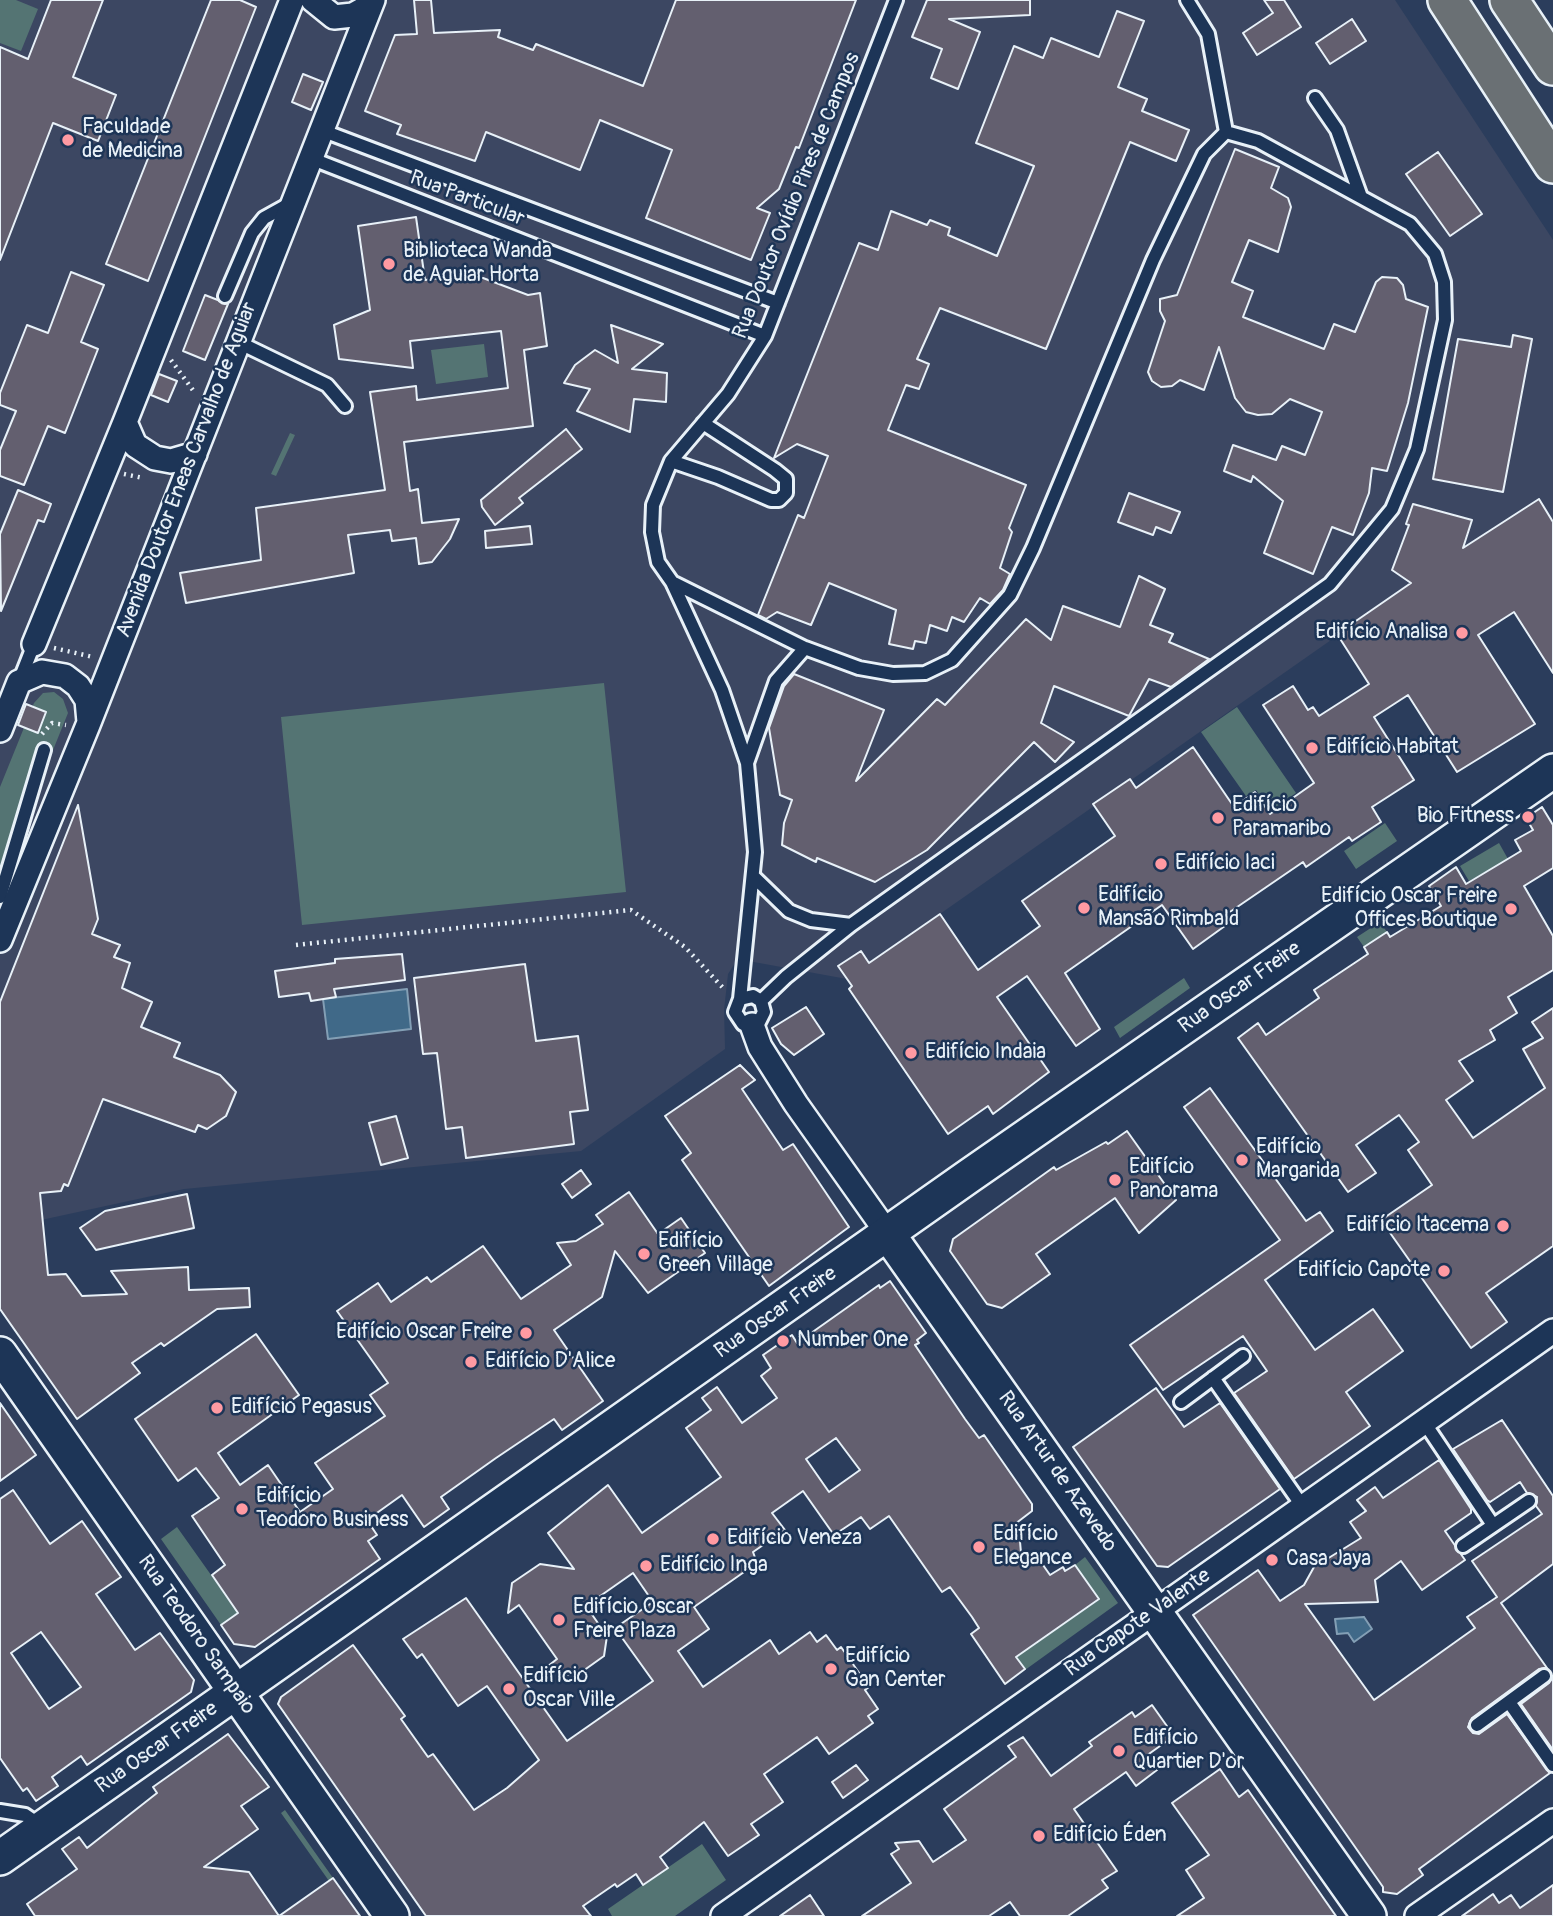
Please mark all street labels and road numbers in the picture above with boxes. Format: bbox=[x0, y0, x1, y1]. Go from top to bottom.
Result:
street label: Rua Doutor Ovídio Pires de Campos bbox=[728, 49, 866, 343]
street label: Rua Particular bbox=[406, 166, 528, 232]
street label: Avenida Doutor Eneas Carvalho de Aguiar bbox=[111, 299, 263, 641]
street label: Rua Oscar Freire bbox=[1174, 937, 1306, 1039]
street label: Rua Oscar Freire bbox=[710, 1262, 842, 1364]
street label: Rua Artur de Azevedo bbox=[992, 1387, 1122, 1557]
street label: Rua Teodoro Sampaio bbox=[132, 1551, 260, 1719]
street label: Rua Capote Valente bbox=[1060, 1563, 1216, 1683]
street label: Rua Oscar Freire bbox=[91, 1697, 223, 1799]

